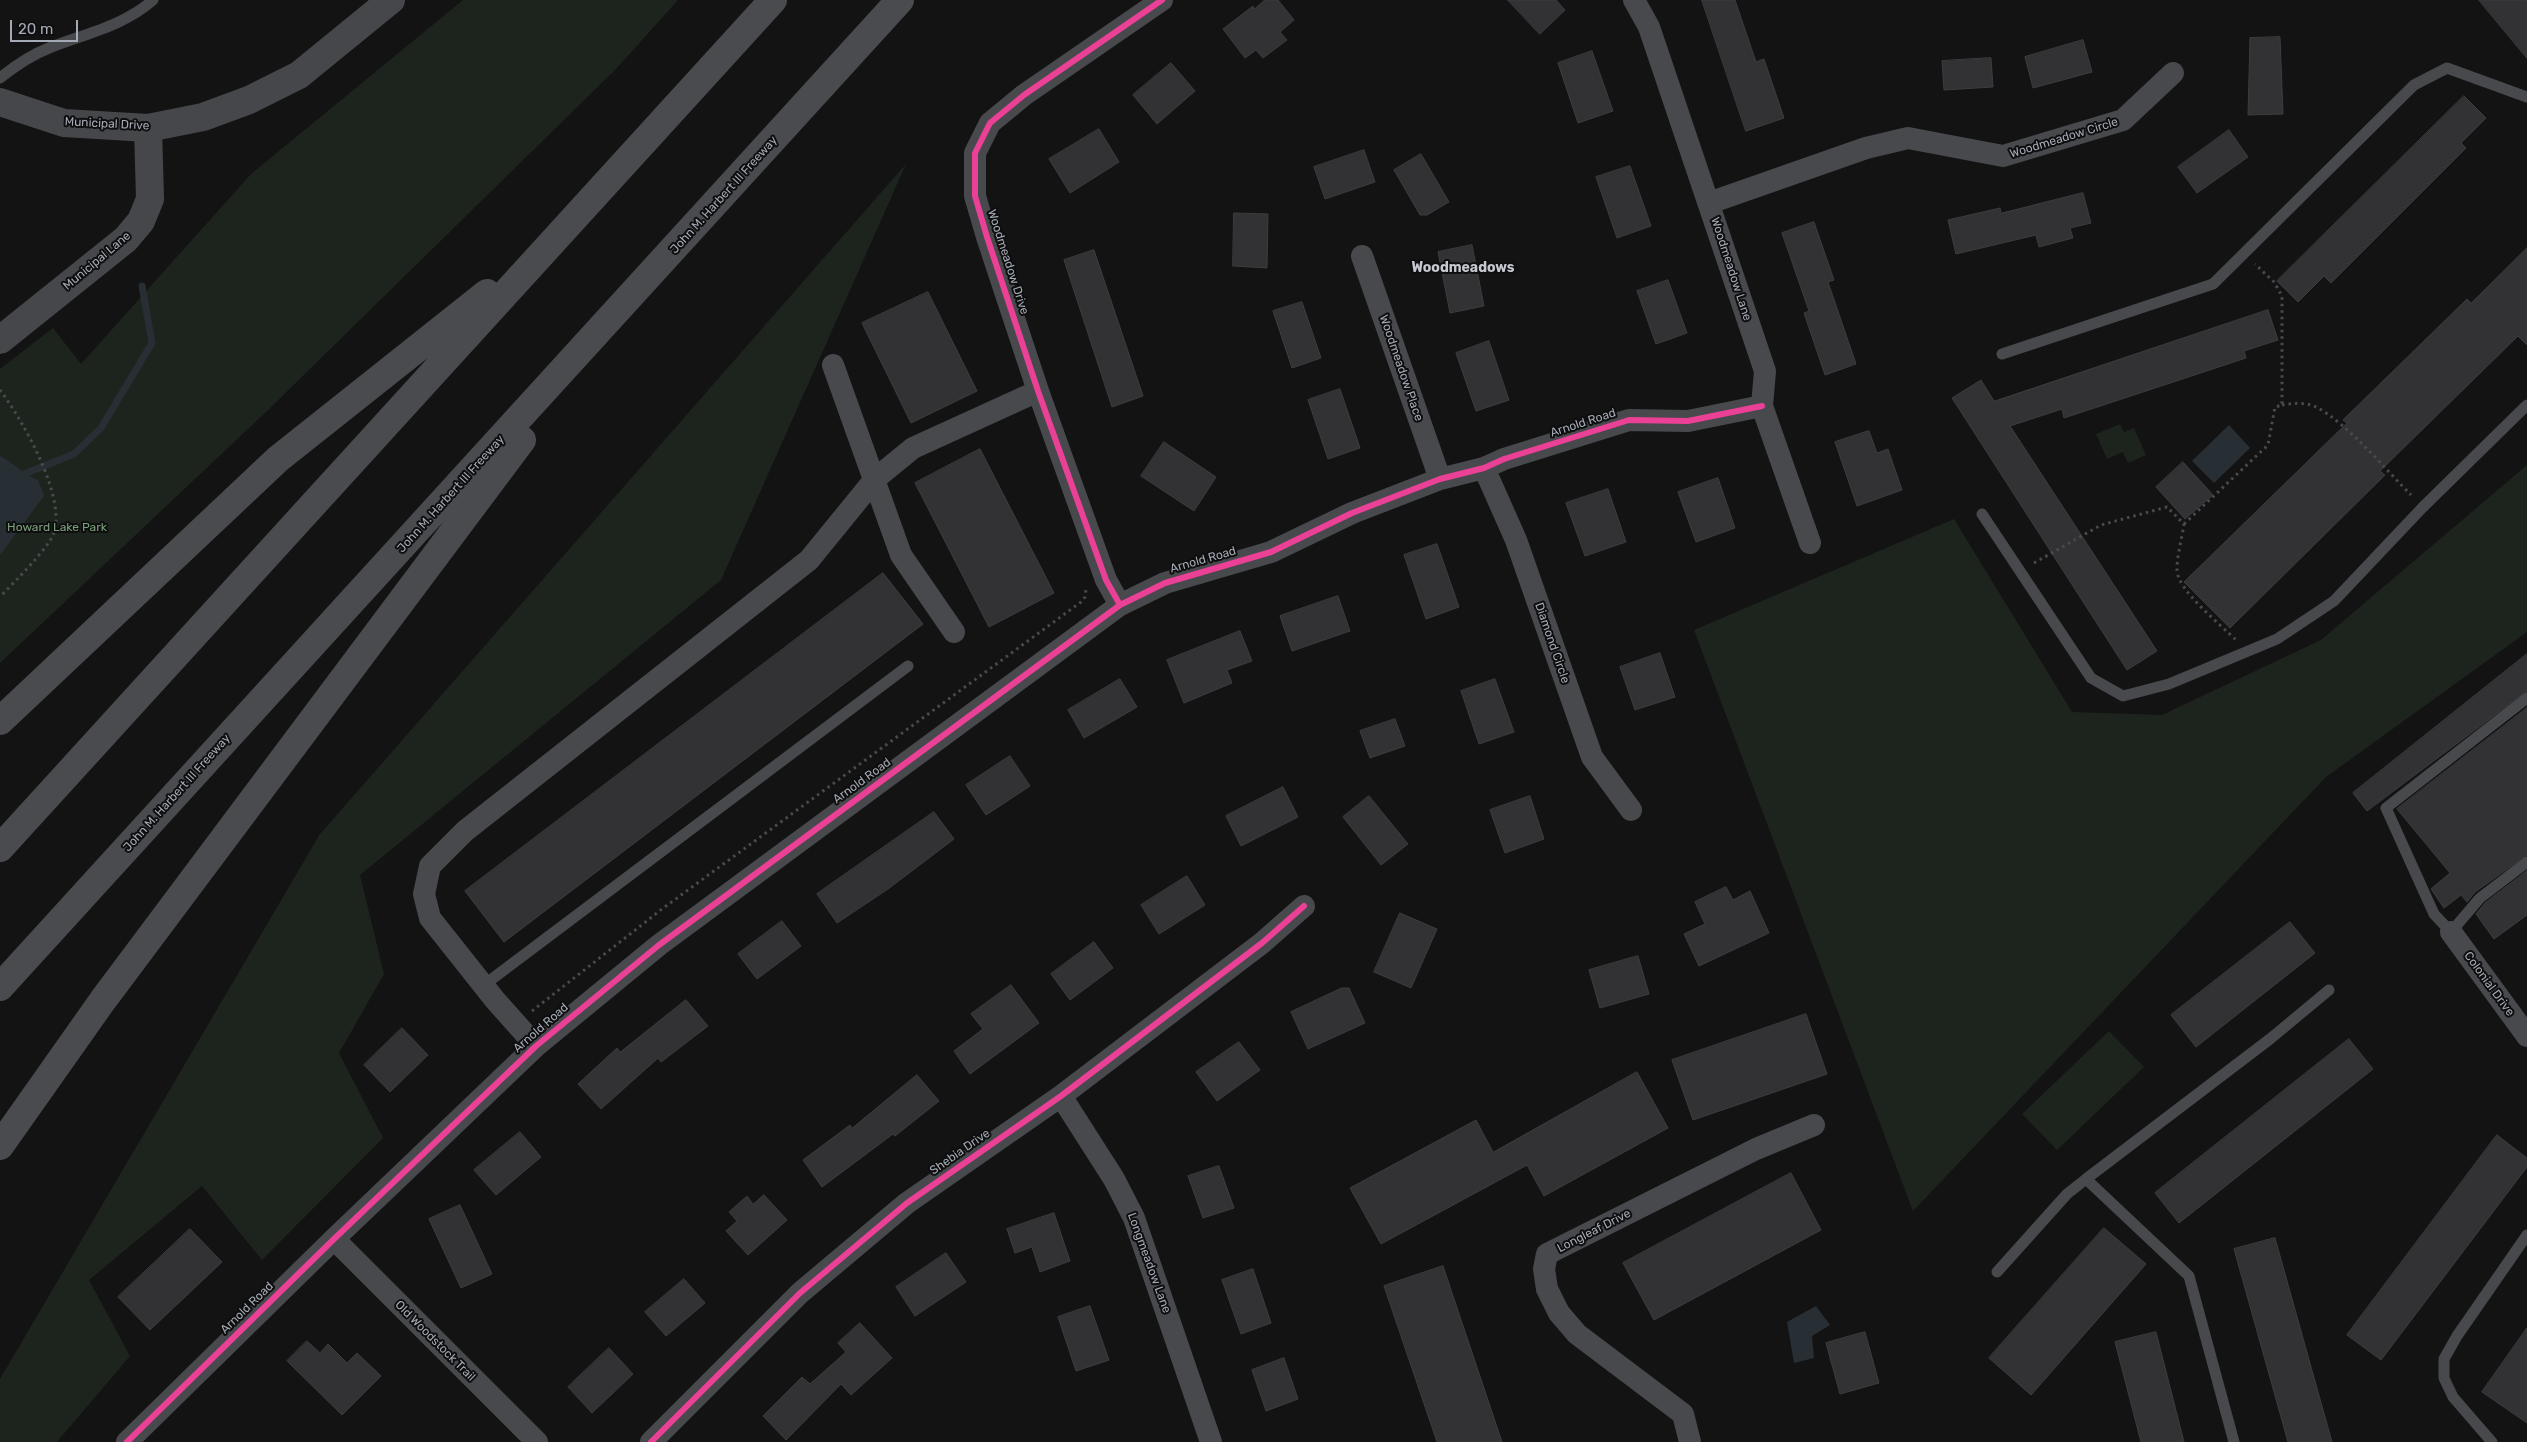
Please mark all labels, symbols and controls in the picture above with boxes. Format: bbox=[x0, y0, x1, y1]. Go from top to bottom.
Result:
scale bar bbox=[12, 10, 80, 42]
text: 20 m bbox=[18, 20, 53, 38]
street label: Municipal Drive bbox=[64, 115, 150, 133]
street label: Woodmeadow Circle bbox=[2008, 115, 2120, 161]
street label: John M. Harbert III Freeway bbox=[667, 133, 781, 257]
street label: Woodmeadow Drive bbox=[984, 208, 1032, 316]
street label: Woodmeadow Lane bbox=[1707, 215, 1755, 323]
street label: Municipal Lane bbox=[60, 229, 134, 293]
district label: Woodmeadows bbox=[1411, 260, 1515, 276]
street label: Woodmeadow Place bbox=[1376, 313, 1426, 423]
street label: Arnold Road bbox=[1548, 406, 1618, 440]
street label: John M. Harbert III Freeway bbox=[394, 432, 508, 556]
park label: Howard Lake Park bbox=[7, 521, 107, 535]
street label: Arnold Road bbox=[1168, 544, 1238, 576]
street label: Diamond Circle bbox=[1531, 601, 1573, 685]
street label: John M. Harbert III Freeway bbox=[120, 731, 234, 855]
street label: Arnold Road bbox=[830, 755, 894, 807]
street label: Colonial Drive bbox=[2461, 949, 2517, 1019]
street label: Arnold Road bbox=[511, 1000, 571, 1056]
street label: Shebia Drive bbox=[927, 1126, 993, 1178]
street label: Longleaf Drive bbox=[1555, 1206, 1633, 1256]
street label: Longmeadow Lane bbox=[1124, 1211, 1174, 1315]
street label: Arnold Road bbox=[217, 1279, 277, 1337]
street label: Old Woodstock Trail bbox=[392, 1298, 478, 1384]

